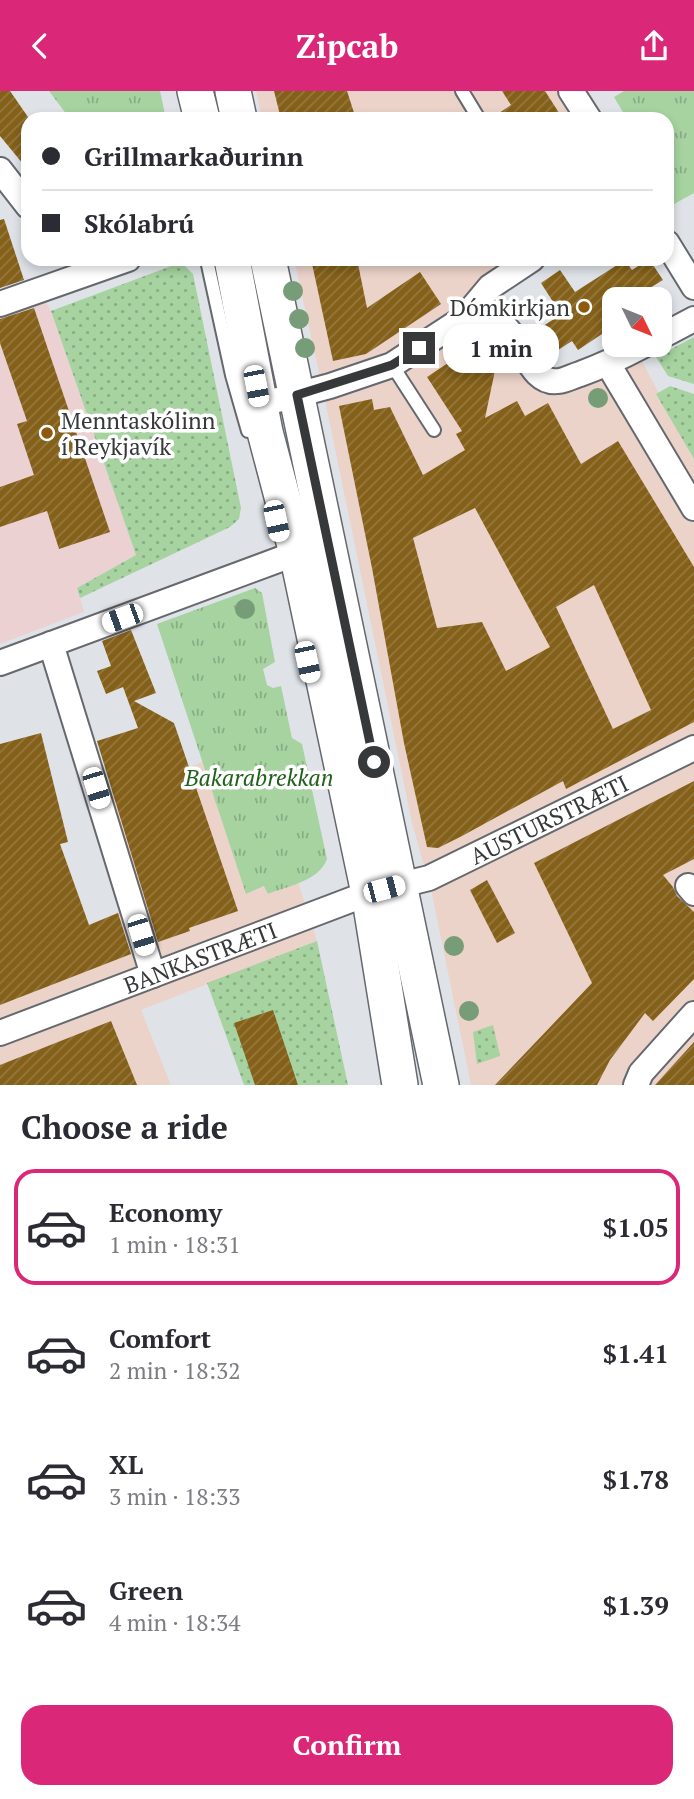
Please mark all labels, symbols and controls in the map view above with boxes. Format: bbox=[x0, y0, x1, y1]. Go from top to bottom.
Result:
text: Zipcab bbox=[296, 25, 398, 67]
icon: back bbox=[21, 27, 59, 65]
icon: share bbox=[635, 27, 673, 65]
text: Grillmarkaðurinn bbox=[84, 139, 303, 173]
text: Skólabrú bbox=[84, 206, 195, 240]
north arrow bbox=[602, 287, 672, 357]
map controls bbox=[602, 287, 672, 357]
place label: Dómkirkjan bbox=[450, 292, 570, 323]
marker: Dómkirkjan bbox=[576, 299, 592, 315]
callout: 1 min bbox=[444, 323, 559, 373]
route end bbox=[403, 332, 435, 364]
text: 1 min bbox=[470, 333, 532, 364]
car bbox=[242, 363, 271, 409]
place label: Menntaskólinn í Reykjavík bbox=[61, 405, 216, 462]
marker: Menntaskólinn í Reykjavík bbox=[39, 425, 55, 441]
car bbox=[262, 498, 291, 544]
car bbox=[99, 601, 146, 635]
car bbox=[293, 639, 322, 685]
route start bbox=[358, 746, 390, 778]
park label: Bakarabrekkan bbox=[184, 762, 333, 793]
car bbox=[80, 765, 113, 811]
street label: AUSTURSTRÆTI bbox=[465, 767, 633, 871]
car bbox=[361, 873, 408, 905]
car bbox=[125, 912, 158, 958]
street label: BANKASTRÆTI bbox=[119, 914, 281, 1000]
text: Choose a ride bbox=[21, 1106, 228, 1148]
text: Economy bbox=[109, 1195, 222, 1229]
icon: car bbox=[25, 1196, 88, 1259]
text: $1.05 bbox=[603, 1210, 669, 1244]
text: 1 min · 18:31 bbox=[109, 1229, 241, 1260]
text: Comfort bbox=[109, 1321, 211, 1355]
icon: car bbox=[25, 1322, 88, 1385]
text: $1.41 bbox=[603, 1336, 669, 1370]
text: 2 min · 18:32 bbox=[109, 1355, 241, 1386]
text: XL bbox=[109, 1447, 143, 1481]
icon: car bbox=[25, 1448, 88, 1511]
text: $1.78 bbox=[603, 1462, 669, 1496]
text: 3 min · 18:33 bbox=[109, 1481, 241, 1512]
text: Green bbox=[109, 1573, 183, 1607]
icon: car bbox=[25, 1574, 88, 1637]
text: $1.39 bbox=[603, 1588, 669, 1622]
text: 4 min · 18:34 bbox=[109, 1607, 241, 1638]
button: Confirm bbox=[21, 1705, 673, 1785]

